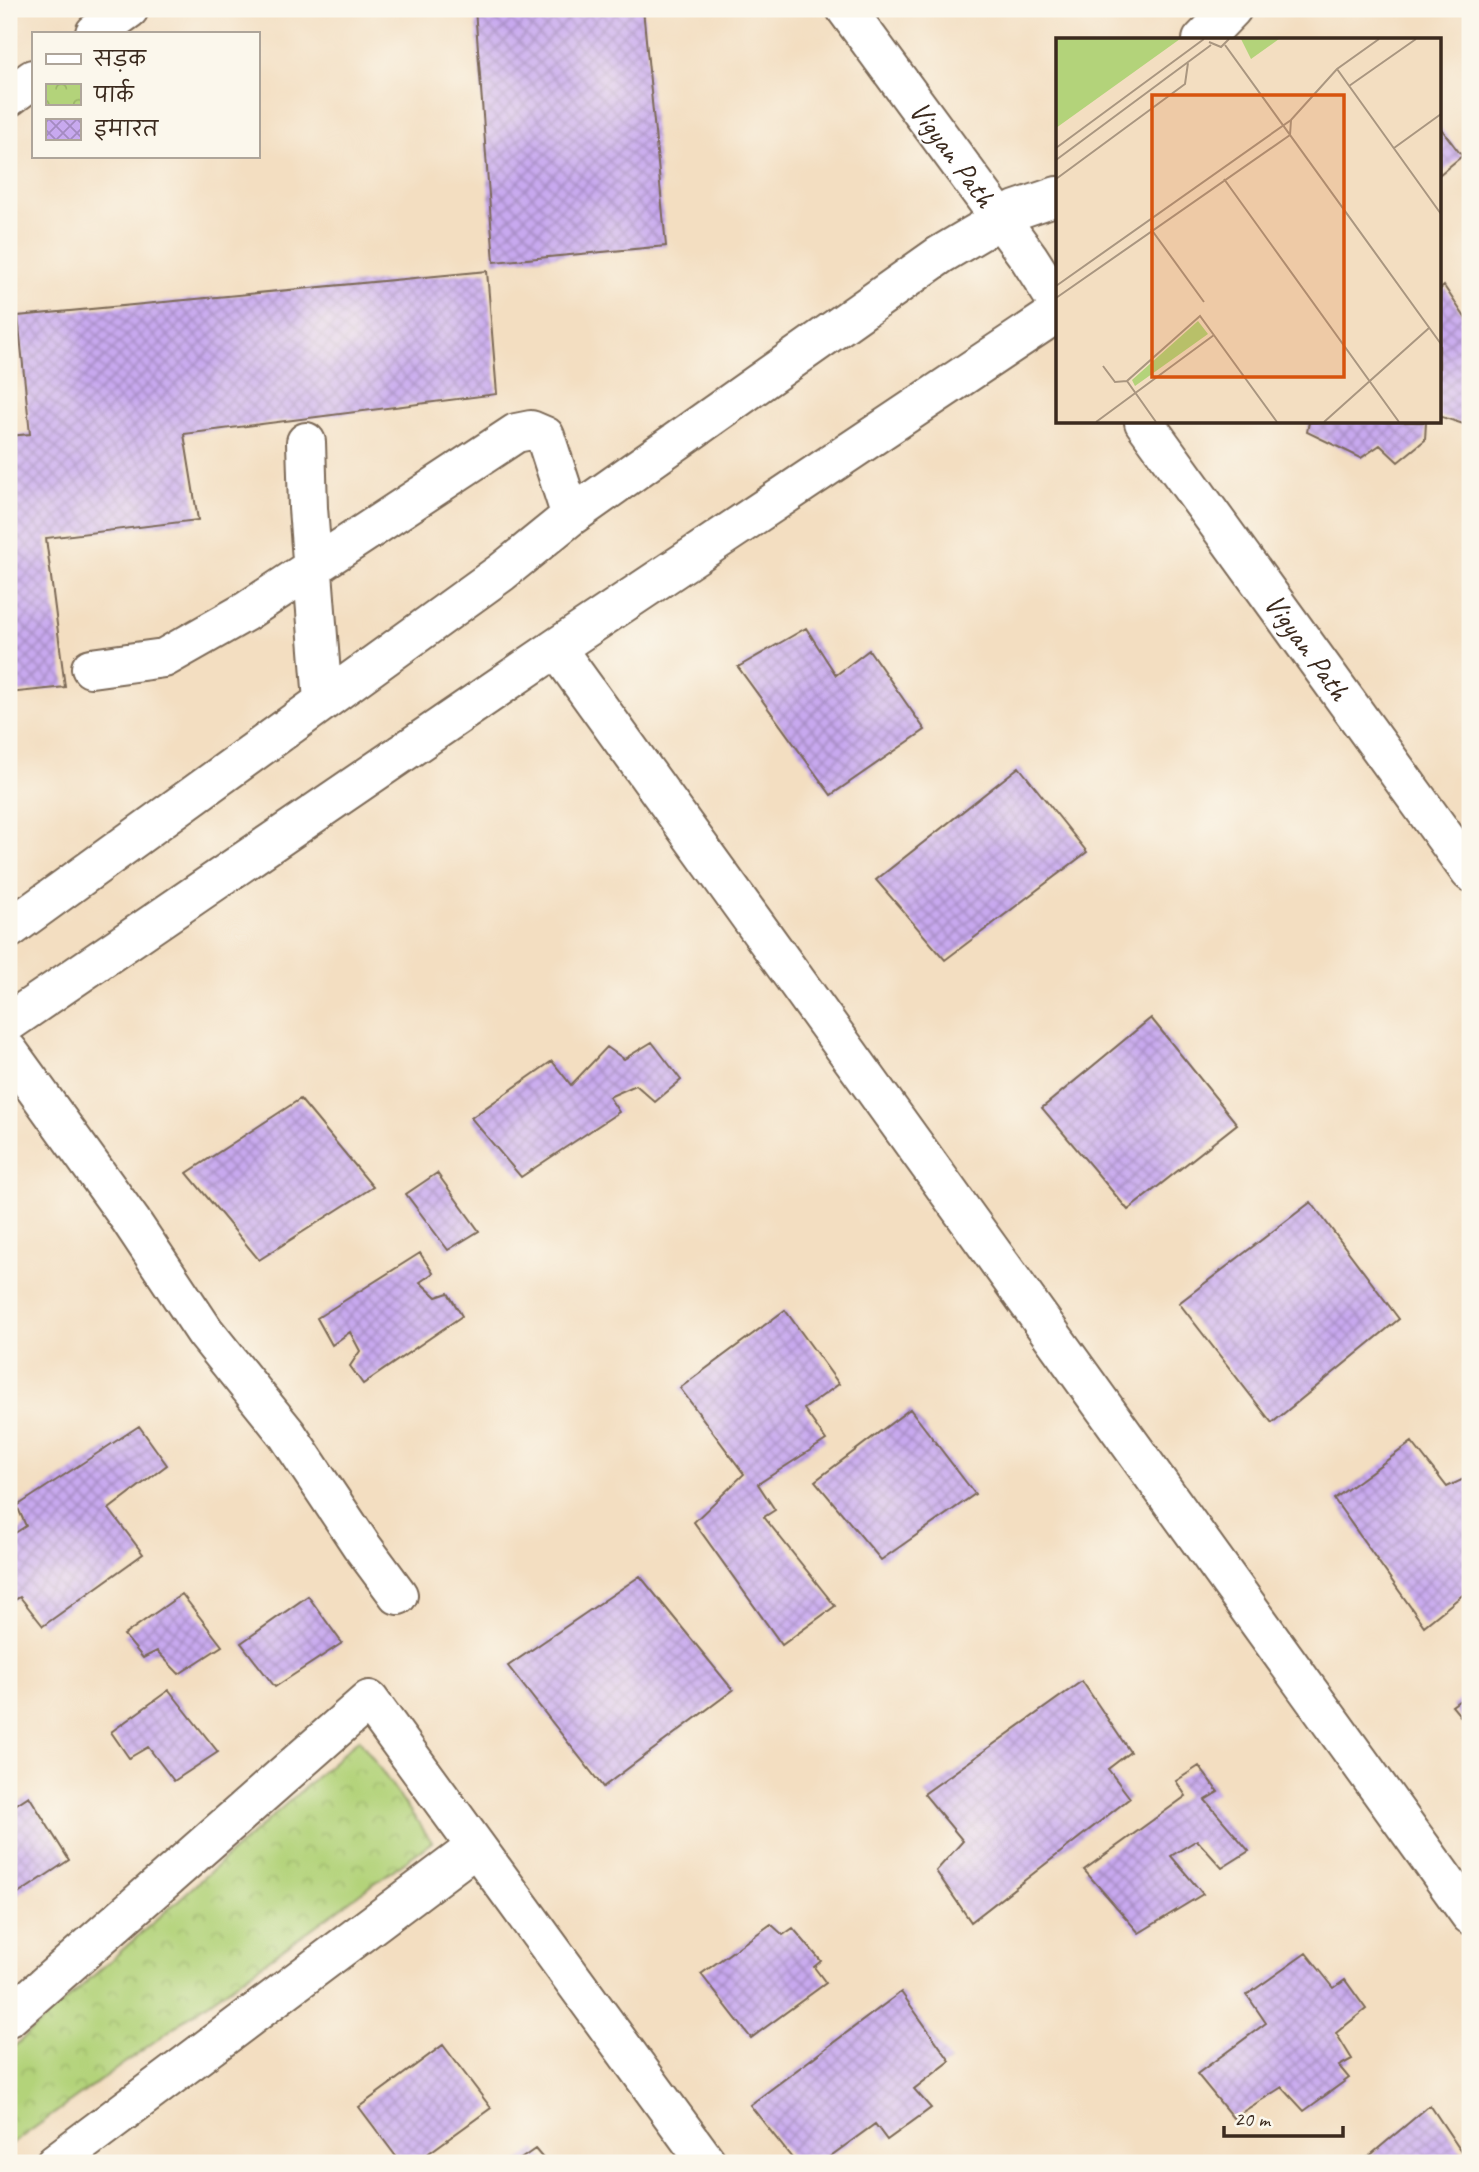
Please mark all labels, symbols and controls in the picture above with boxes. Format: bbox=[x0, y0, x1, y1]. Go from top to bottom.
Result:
legend bbox=[32, 32, 259, 158]
inset map bbox=[1056, 38, 1440, 424]
text: सड़क bbox=[93, 46, 147, 72]
text: पार्क bbox=[93, 78, 135, 108]
street label: Vigyan Path bbox=[901, 93, 1005, 216]
text: इमारत bbox=[94, 116, 160, 142]
street label: Vigyan Path bbox=[1256, 586, 1359, 709]
scale bar bbox=[1224, 2095, 1342, 2139]
text: 20 m bbox=[1234, 2106, 1272, 2132]

